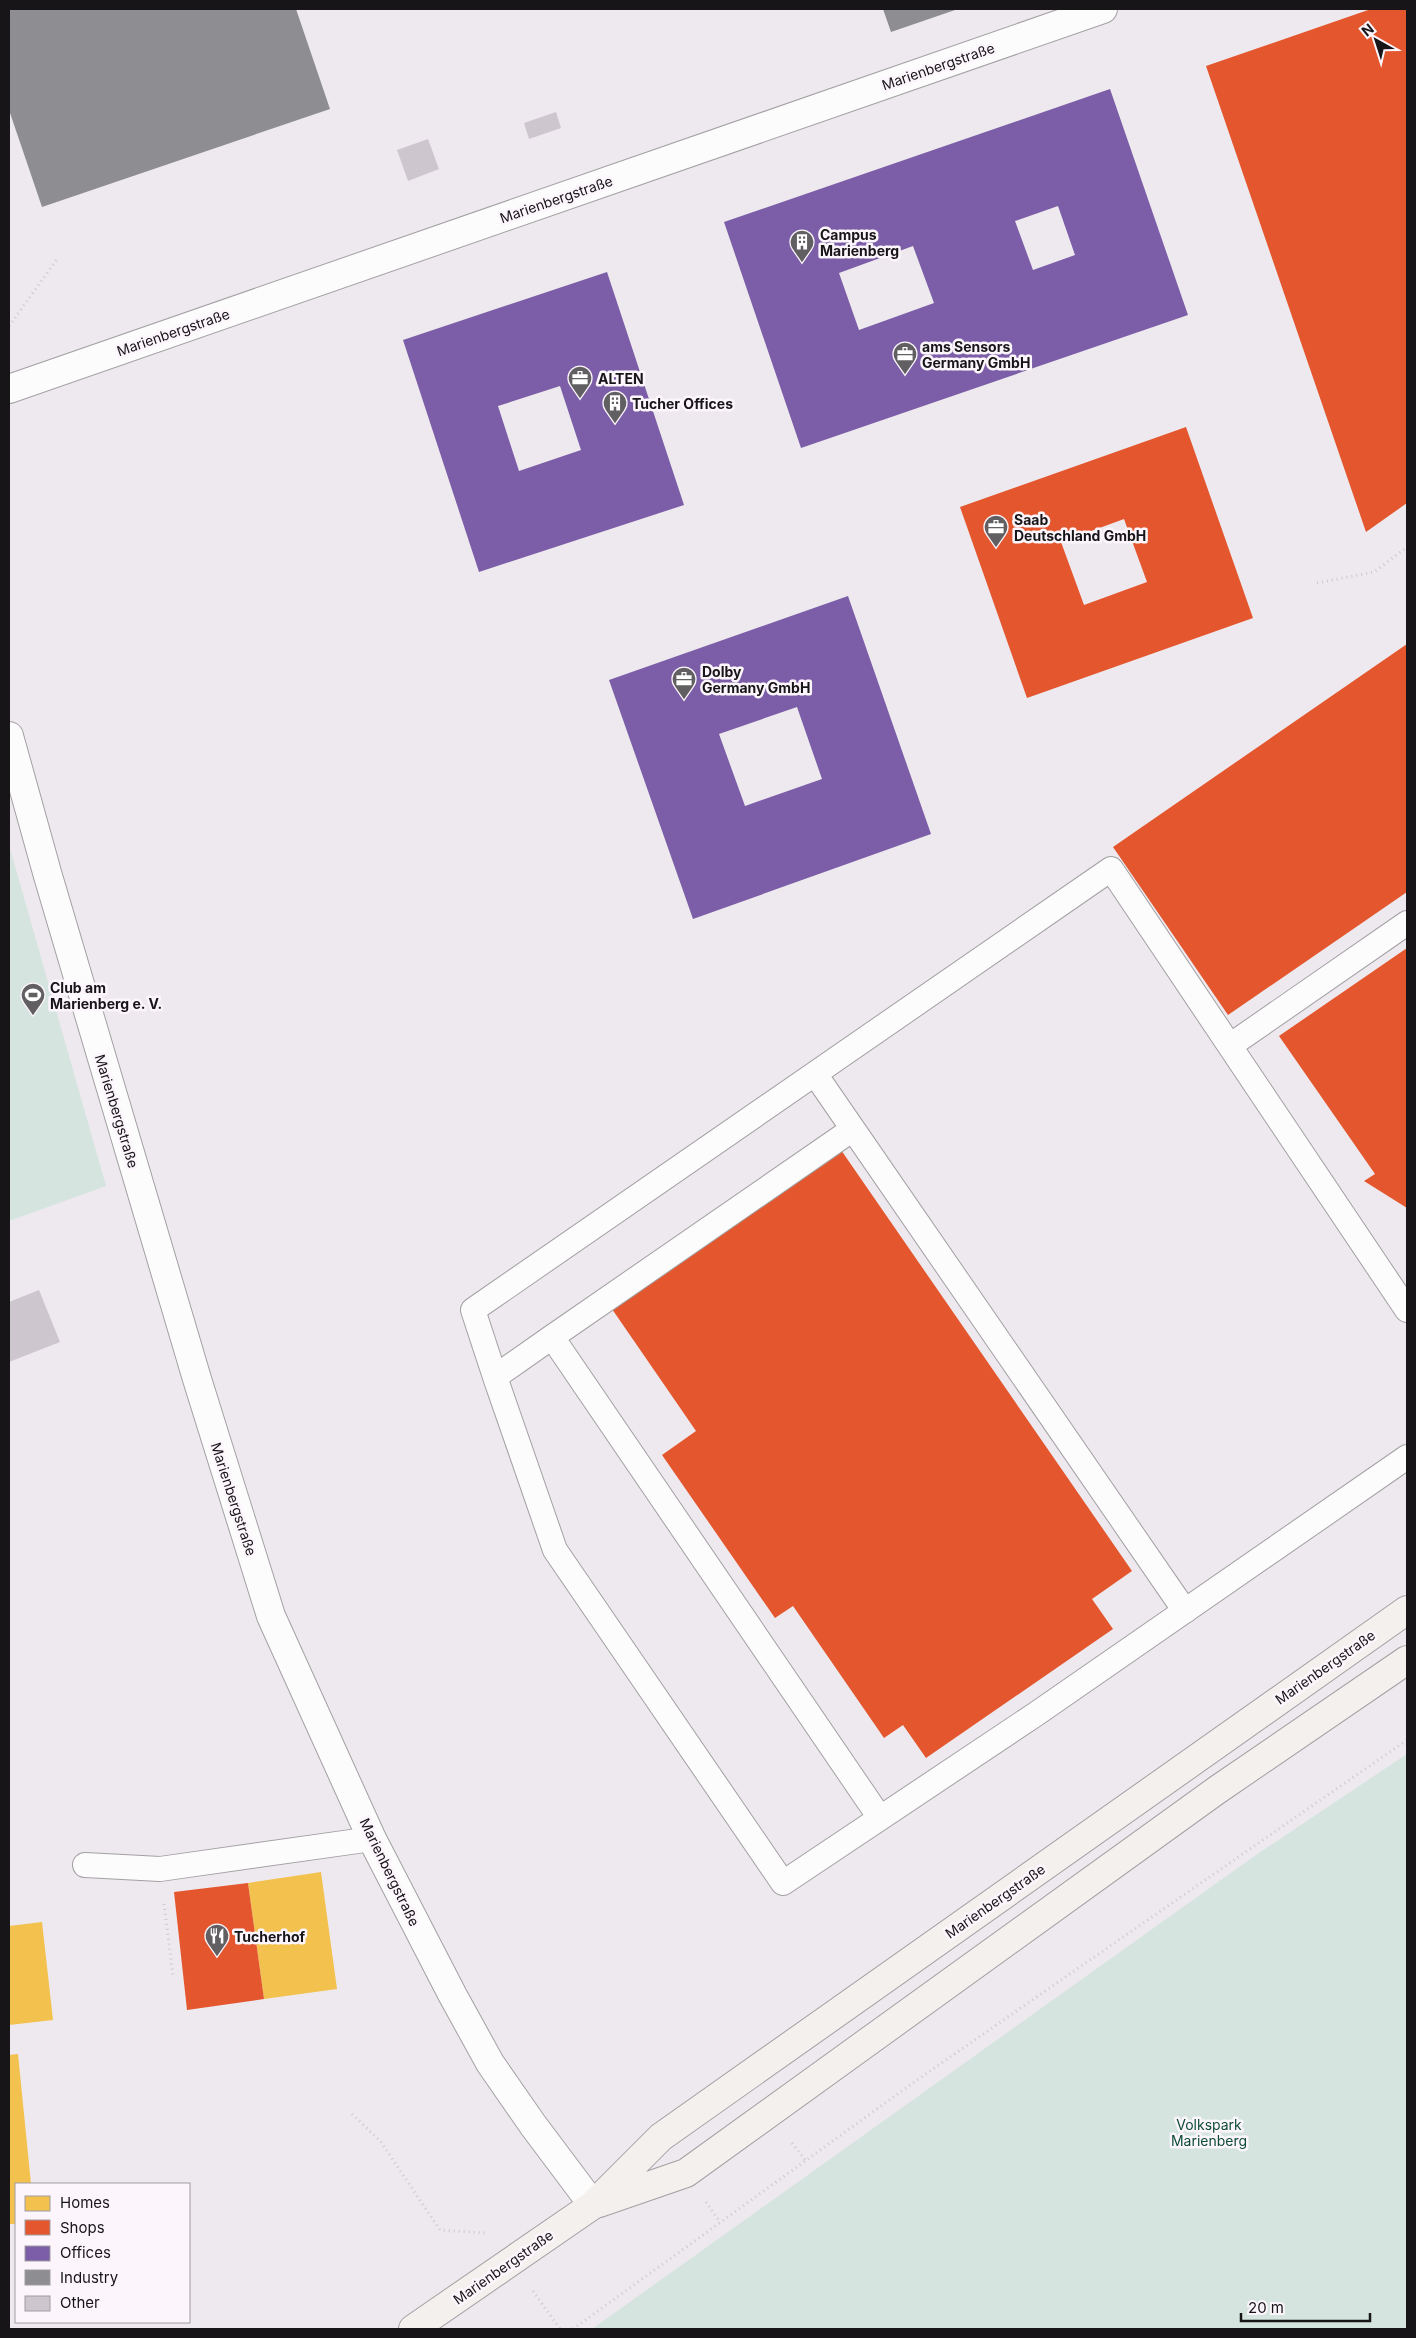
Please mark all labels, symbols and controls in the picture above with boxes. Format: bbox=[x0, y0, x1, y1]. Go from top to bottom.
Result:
north arrow bbox=[1351, 15, 1401, 65]
text: N bbox=[1358, 20, 1377, 39]
street label: Marienbergstraße bbox=[879, 39, 997, 93]
street label: Marienbergstraße bbox=[497, 172, 615, 226]
place label: Campus Marienberg bbox=[820, 226, 899, 259]
building icon: Campus Marienberg bbox=[789, 229, 815, 263]
street label: Marienbergstraße bbox=[114, 305, 232, 359]
place label: ams Sensors Germany GmbH bbox=[922, 338, 1030, 371]
office icon: ams Sensors Germany GmbH bbox=[892, 341, 918, 375]
office icon: ALTEN bbox=[567, 365, 593, 399]
place label: ALTEN bbox=[598, 370, 644, 387]
building icon: Tucher Offices bbox=[602, 390, 628, 424]
place label: Tucher Offices bbox=[632, 395, 733, 412]
place label: Saab Deutschland GmbH bbox=[1014, 511, 1146, 544]
office icon: Saab Deutschland GmbH bbox=[983, 514, 1009, 548]
place label: Dolby Germany GmbH bbox=[702, 663, 810, 696]
office icon: Dolby Germany GmbH bbox=[671, 666, 697, 700]
place label: Club am Marienberg e. V. bbox=[50, 979, 162, 1012]
sports icon: Club am Marienberg e. V. bbox=[20, 982, 46, 1016]
street label: Marienbergstraße bbox=[92, 1052, 142, 1170]
street label: Marienbergstraße bbox=[208, 1440, 260, 1558]
street label: Marienbergstraße bbox=[1272, 1626, 1378, 1708]
street label: Marienbergstraße bbox=[356, 1815, 424, 1929]
street label: Marienbergstraße bbox=[942, 1860, 1048, 1942]
restaurant icon: Tucherhof bbox=[204, 1923, 230, 1957]
place label: Tucherhof bbox=[234, 1928, 306, 1945]
park label: Volkspark Marienberg bbox=[1171, 2116, 1247, 2149]
legend bbox=[15, 2183, 190, 2323]
text: Homes bbox=[60, 2193, 110, 2212]
text: Shops bbox=[60, 2218, 105, 2237]
street label: Marienbergstraße bbox=[450, 2226, 556, 2308]
text: Offices bbox=[60, 2243, 111, 2262]
text: Industry bbox=[60, 2268, 119, 2287]
scale bar bbox=[1241, 2290, 1370, 2322]
text: Other bbox=[60, 2293, 100, 2312]
text: 20 m bbox=[1248, 2298, 1284, 2317]

